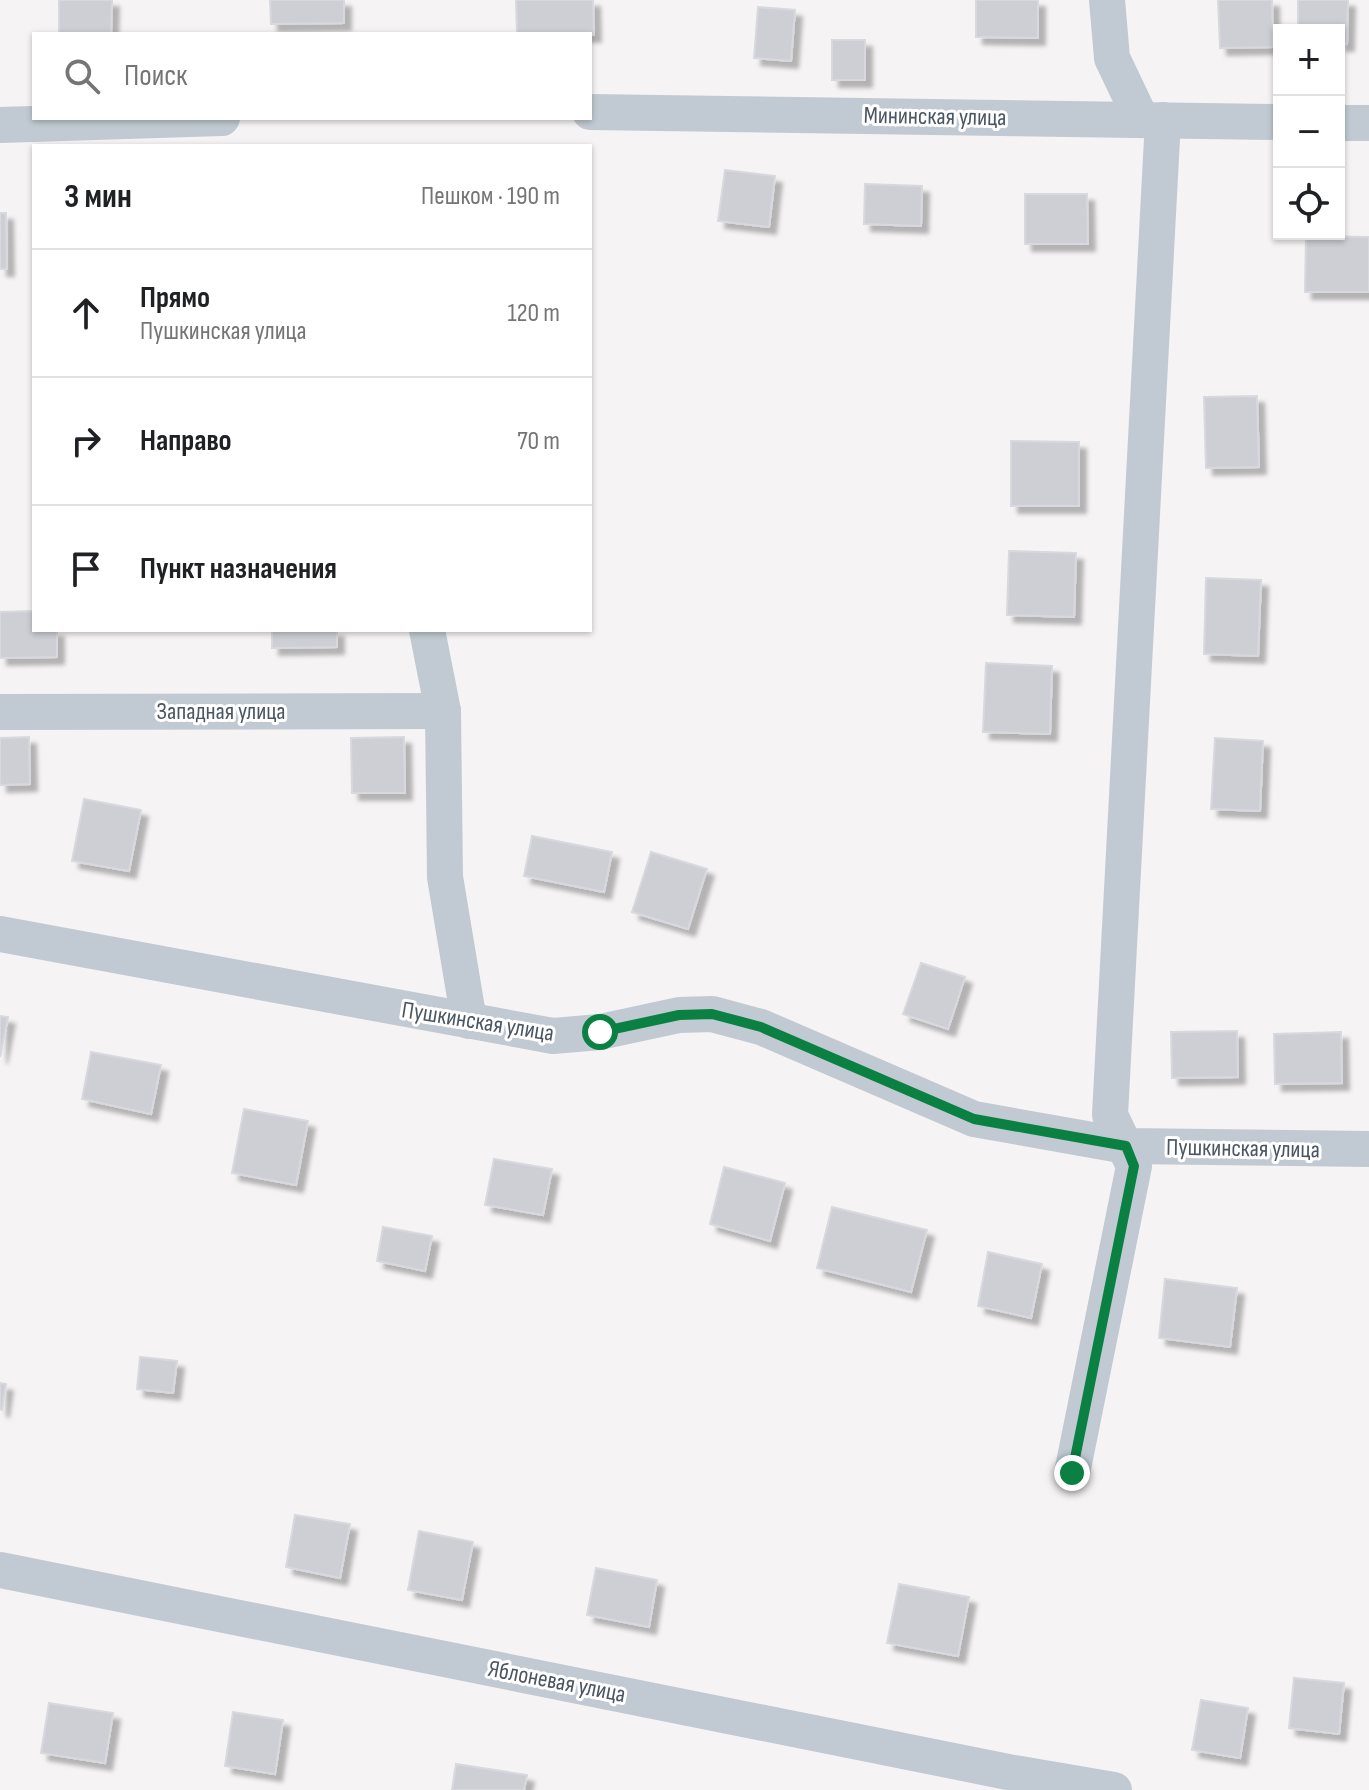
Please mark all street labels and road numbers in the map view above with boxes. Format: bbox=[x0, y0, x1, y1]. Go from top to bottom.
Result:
street label: Мининская улица bbox=[863, 101, 1007, 132]
street label: Западная улица bbox=[156, 697, 286, 726]
street label: Пушкинская улица bbox=[400, 995, 556, 1048]
street label: Пушкинская улица bbox=[1166, 1133, 1320, 1164]
street label: Яблоневая улица bbox=[486, 1654, 628, 1709]

